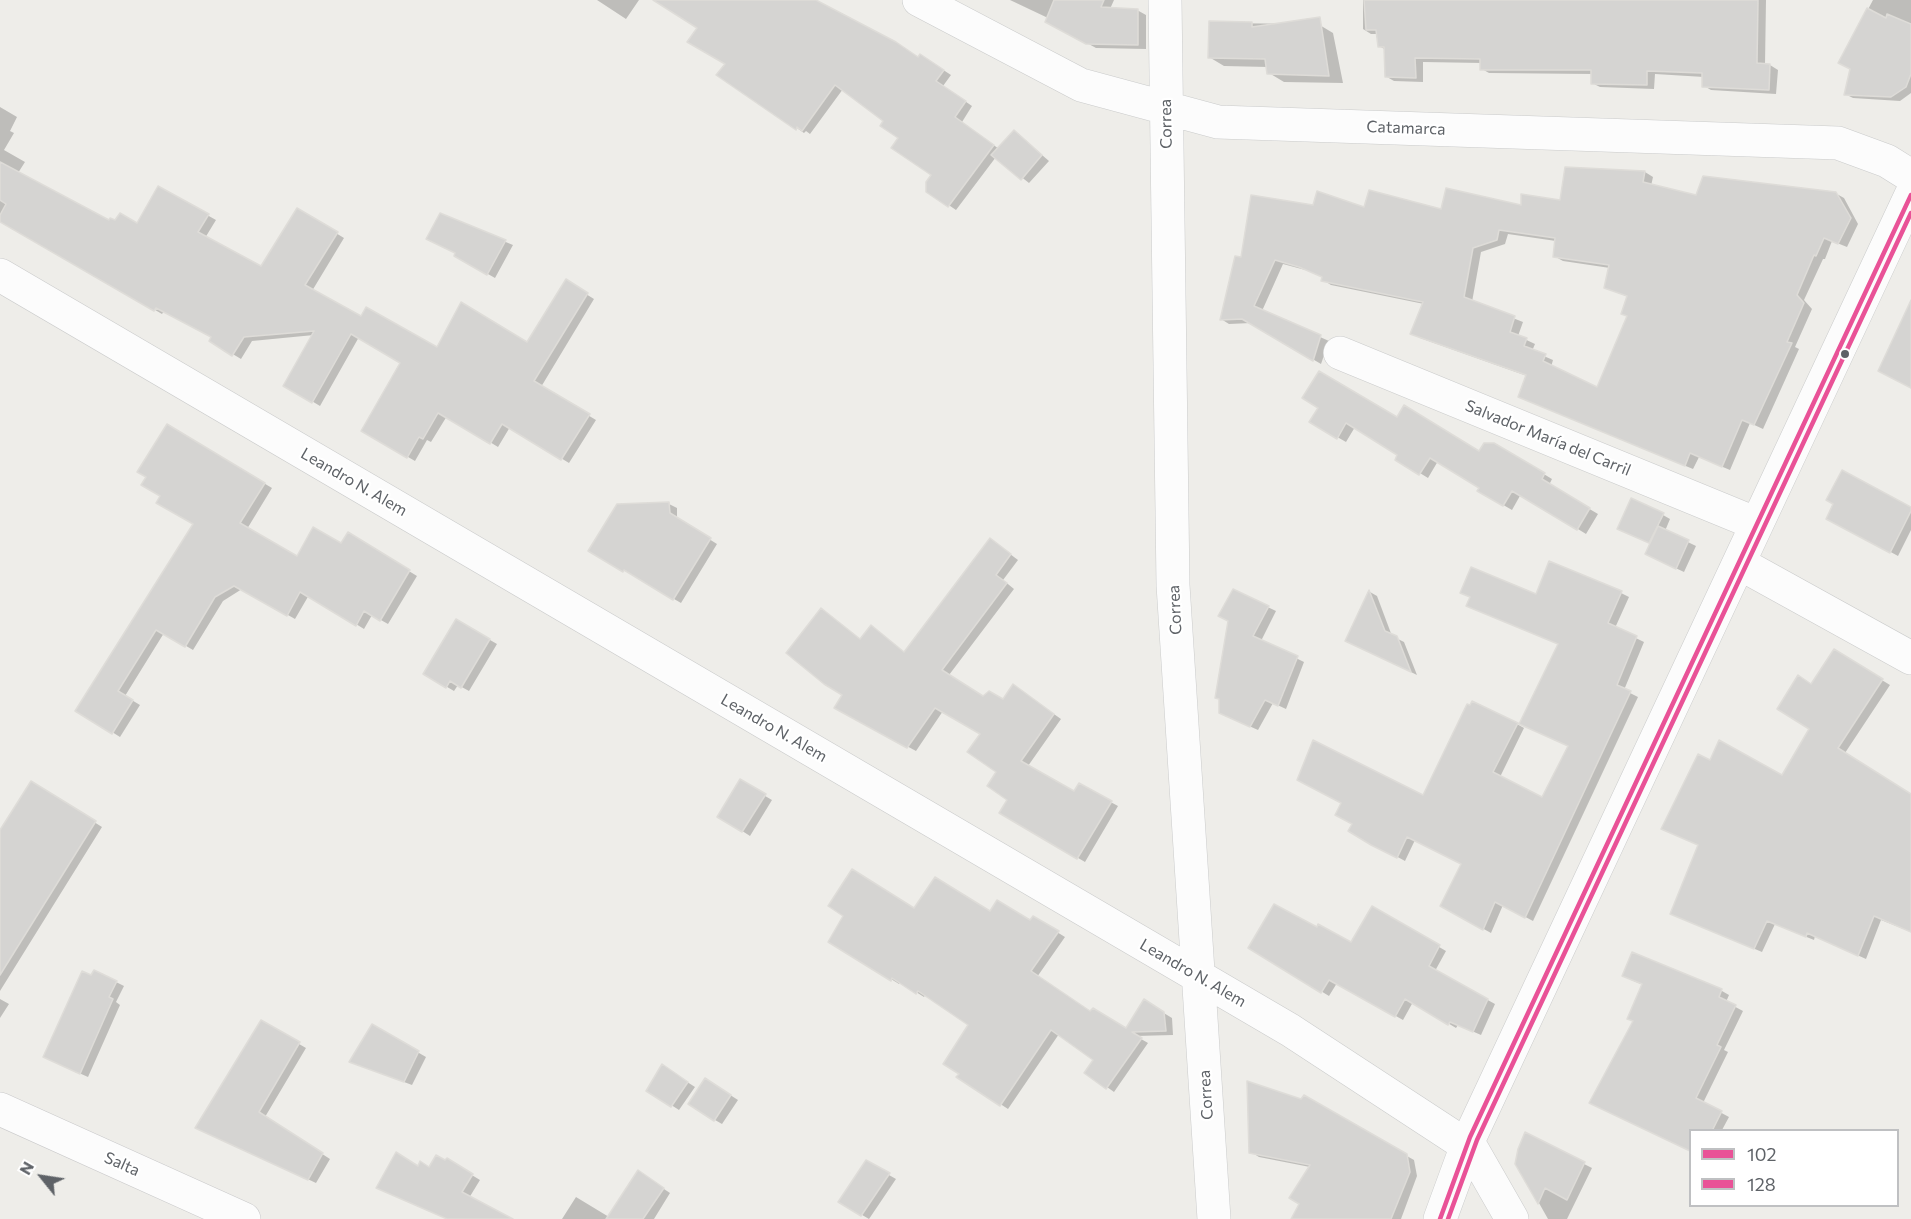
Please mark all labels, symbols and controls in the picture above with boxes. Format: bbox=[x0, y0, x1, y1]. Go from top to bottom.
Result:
street label: Correa bbox=[1156, 99, 1176, 149]
street label: Catamarca bbox=[1366, 117, 1446, 139]
unlabelled marker bbox=[1839, 348, 1851, 360]
street label: Salvador María del Carril bbox=[1462, 396, 1634, 480]
street label: Leandro N. Alem bbox=[297, 444, 411, 520]
street label: Correa bbox=[1164, 585, 1186, 635]
street label: Leandro N. Alem bbox=[717, 690, 831, 766]
street label: Leandro N. Alem bbox=[1136, 935, 1250, 1011]
street label: Correa bbox=[1195, 1069, 1217, 1121]
legend bbox=[1689, 1129, 1899, 1207]
text: 102 bbox=[1747, 1143, 1776, 1165]
north arrow bbox=[12, 1147, 72, 1207]
street label: Salta bbox=[101, 1148, 143, 1180]
text: N bbox=[15, 1158, 37, 1178]
text: 128 bbox=[1747, 1173, 1776, 1195]

